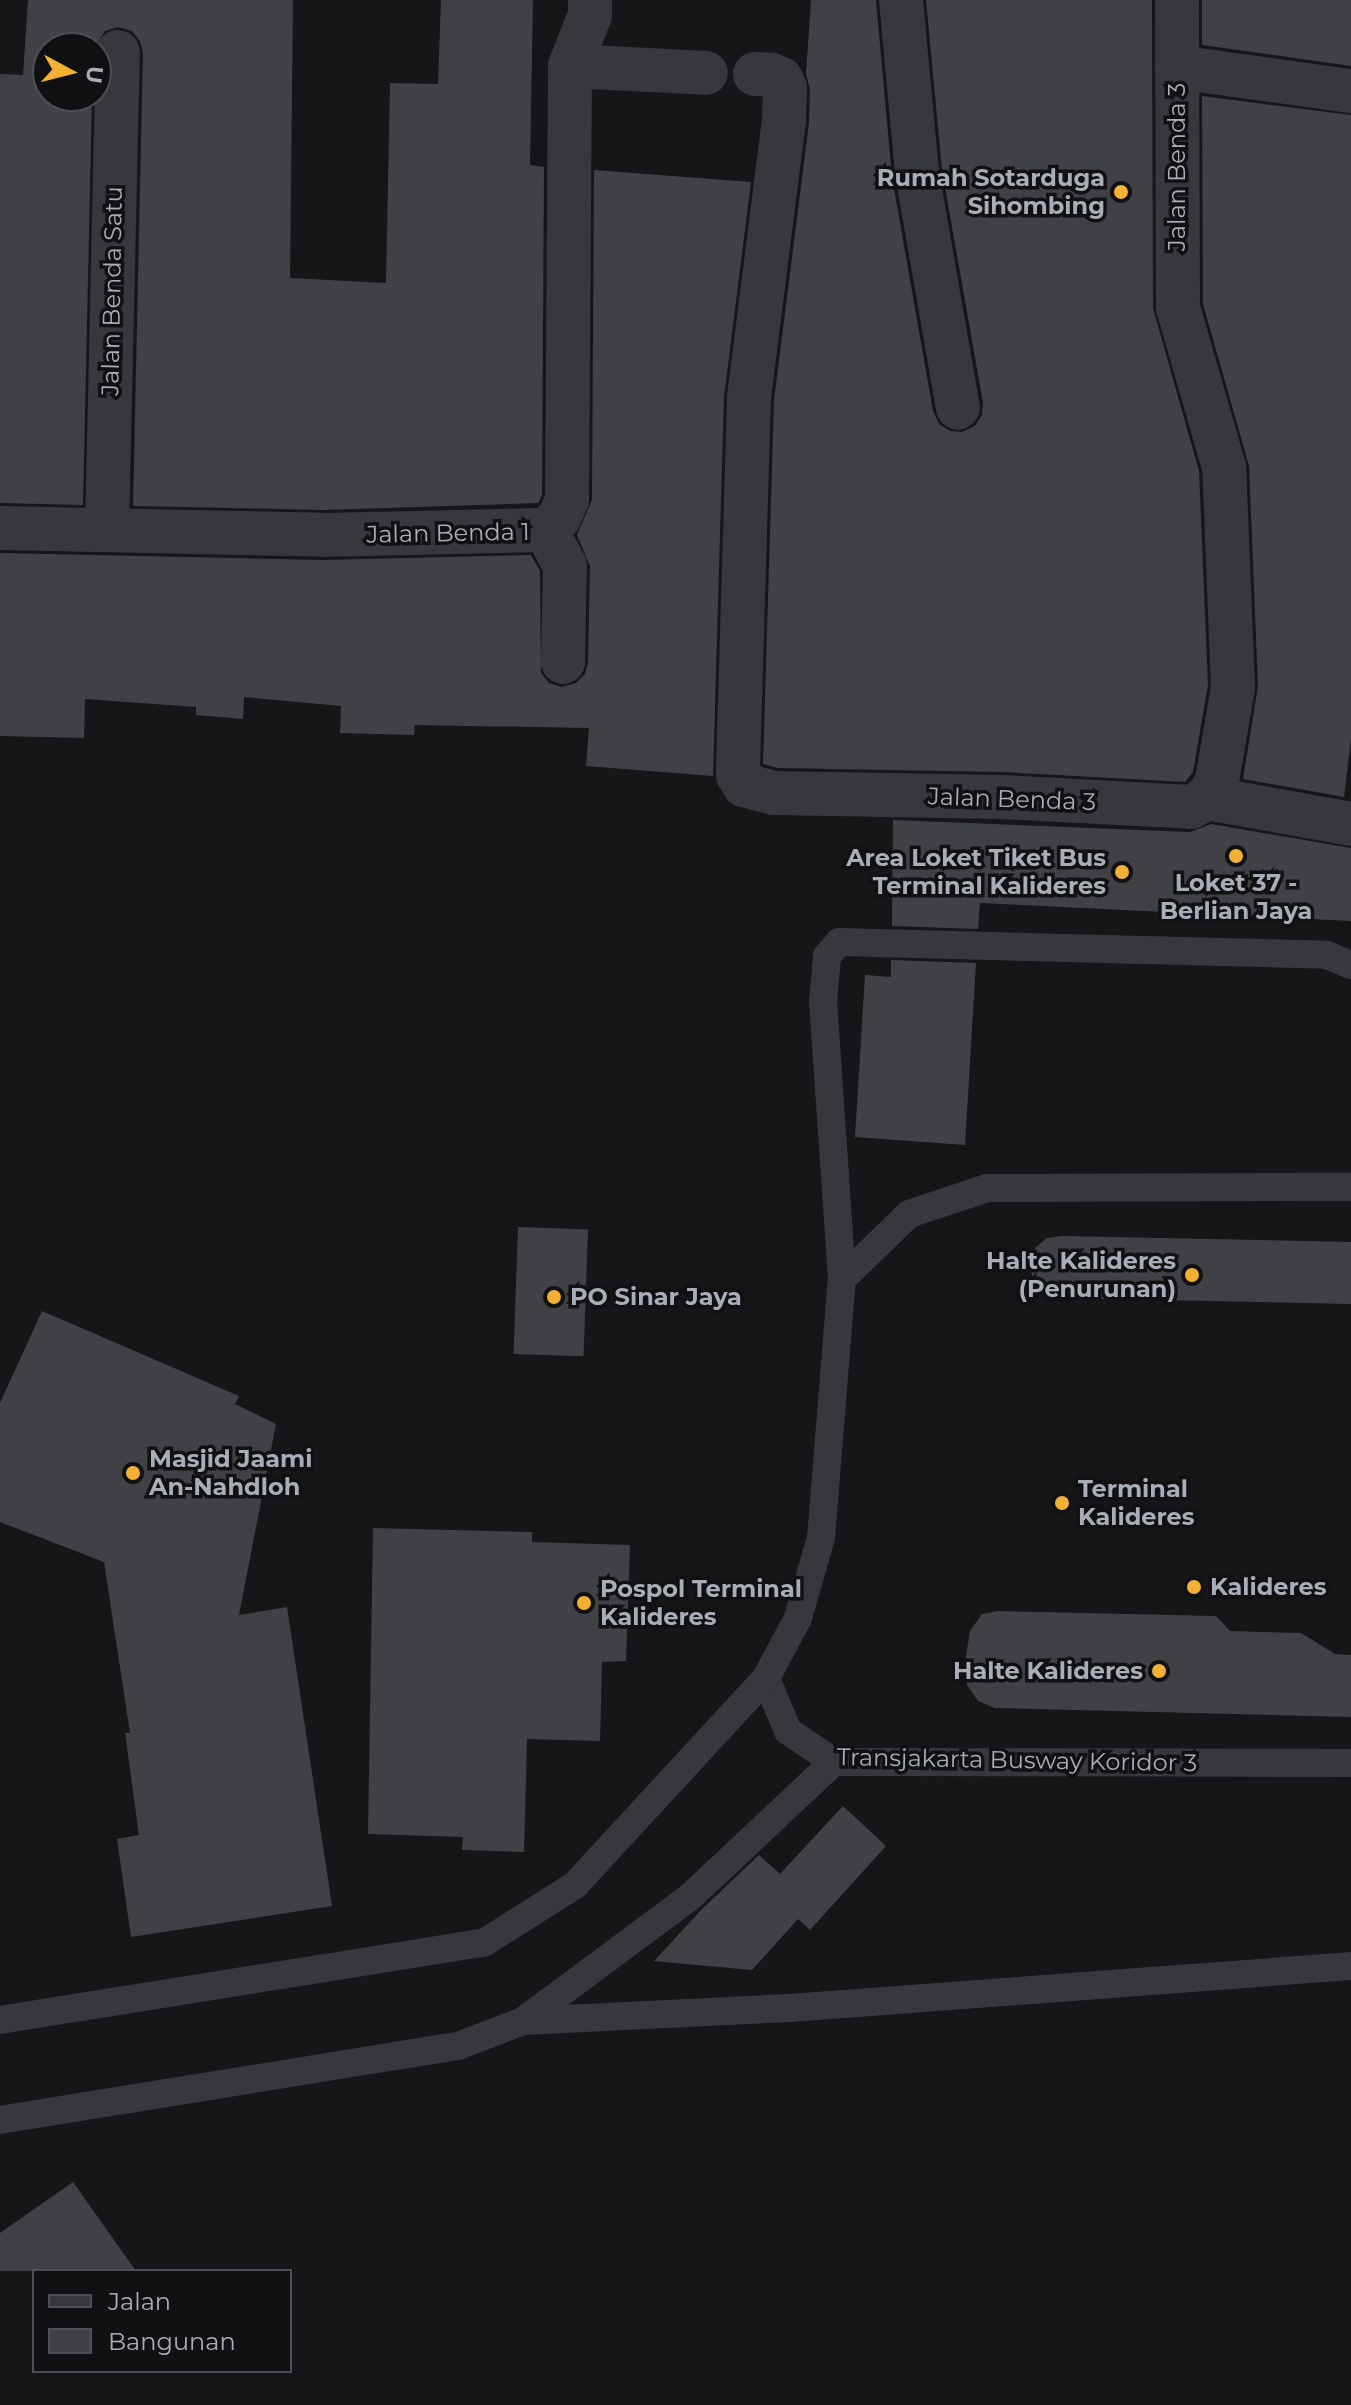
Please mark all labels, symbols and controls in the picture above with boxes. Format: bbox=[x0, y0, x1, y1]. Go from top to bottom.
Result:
north arrow bbox=[32, 32, 112, 112]
text: U bbox=[80, 64, 109, 85]
street label: Jalan Benda 3 bbox=[1163, 83, 1191, 251]
place label: Rumah Sotarduga Sihombing bbox=[877, 164, 1105, 220]
marker: Rumah Sotarduga Sihombing bbox=[1112, 183, 1130, 201]
street label: Jalan Benda Satu bbox=[96, 186, 128, 396]
street label: Jalan Benda 1 bbox=[366, 517, 530, 549]
street label: Jalan Benda 3 bbox=[927, 782, 1097, 816]
place label: Area Loket Tiket Bus Terminal Kalideres bbox=[846, 844, 1106, 900]
marker: Loket 37 - Berlian Jaya bbox=[1227, 847, 1245, 865]
marker: Area Loket Tiket Bus Terminal Kalideres bbox=[1113, 863, 1131, 881]
place label: Loket 37 - Berlian Jaya bbox=[1160, 869, 1312, 925]
place label: Halte Kalideres (Penurunan) bbox=[986, 1247, 1176, 1303]
marker: Halte Kalideres (Penurunan) bbox=[1183, 1266, 1201, 1284]
place label: PO Sinar Jaya bbox=[570, 1283, 742, 1311]
marker: PO Sinar Jaya bbox=[545, 1288, 563, 1306]
place label: Masjid Jaami An-Nahdloh bbox=[149, 1445, 312, 1501]
marker: Masjid Jaami An-Nahdloh bbox=[124, 1464, 142, 1482]
place label: Terminal Kalideres bbox=[1078, 1475, 1195, 1531]
marker: Terminal Kalideres bbox=[1053, 1494, 1071, 1512]
place label: Kalideres bbox=[1210, 1573, 1327, 1601]
place label: Pospol Terminal Kalideres bbox=[600, 1575, 802, 1631]
marker: Kalideres bbox=[1185, 1578, 1203, 1596]
marker: Pospol Terminal Kalideres bbox=[575, 1594, 593, 1612]
place label: Halte Kalideres bbox=[953, 1657, 1143, 1685]
marker: Halte Kalideres bbox=[1150, 1662, 1168, 1680]
street label: Transjakarta Busway Koridor 3 bbox=[837, 1742, 1197, 1778]
legend bbox=[32, 2269, 292, 2373]
text: Jalan bbox=[108, 2287, 171, 2316]
text: Bangunan bbox=[108, 2327, 236, 2356]

